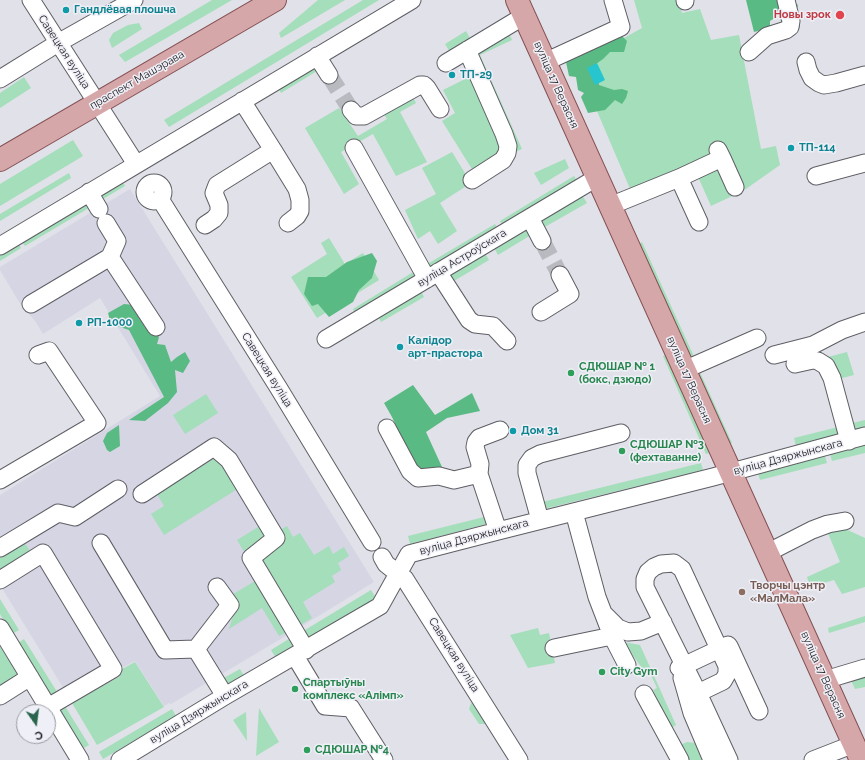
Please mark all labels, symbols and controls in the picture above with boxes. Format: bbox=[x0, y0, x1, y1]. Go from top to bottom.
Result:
place label: Гандлёвая плошча bbox=[74, 3, 176, 17]
marker: Гандлёвая плошча bbox=[61, 5, 71, 15]
place label: Новы зрок bbox=[774, 8, 831, 22]
marker: Новы зрок bbox=[834, 9, 846, 21]
street label: Савецкая вуліца bbox=[35, 13, 93, 91]
street label: вуліца 17 Верасня bbox=[531, 40, 581, 130]
street label: праспект Машэрава bbox=[87, 48, 187, 112]
place label: ТП-29 bbox=[460, 68, 492, 82]
marker: ТП-29 bbox=[447, 70, 457, 80]
place label: ТП-114 bbox=[799, 141, 836, 155]
marker: ТП-114 bbox=[786, 143, 796, 153]
street label: вуліца Астроўскага bbox=[415, 226, 509, 290]
place label: РП-1000 bbox=[87, 316, 132, 330]
marker: РП-1000 bbox=[74, 318, 84, 328]
street label: Савецкая вуліца bbox=[239, 330, 295, 410]
place label: Калідор арт-прастора bbox=[408, 334, 483, 360]
street label: вуліца 17 Верасня bbox=[664, 335, 714, 425]
marker: Калідор арт-прастора bbox=[395, 342, 405, 352]
place label: СДЮШАР № 1 (бокс, дзюдо) bbox=[579, 360, 655, 386]
marker: СДЮШАР № 1 (бокс, дзюдо) bbox=[566, 368, 576, 378]
place label: Дом 31 bbox=[521, 424, 559, 438]
marker: Дом 31 bbox=[508, 426, 518, 436]
street label: вуліца Дзяржынскага bbox=[732, 436, 844, 478]
place label: СДЮШАР №3 (фехтаванне) bbox=[630, 438, 704, 464]
marker: СДЮШАР №3 (фехтаванне) bbox=[617, 446, 627, 456]
street label: вуліца Дзяржынскага bbox=[418, 516, 530, 558]
place label: Творчы цэнтр «МалМала» bbox=[750, 579, 825, 605]
marker: Творчы цэнтр «МалМала» bbox=[737, 587, 747, 597]
street label: Савецкая вуліца bbox=[426, 615, 482, 695]
street label: вуліца 17 Верасня bbox=[798, 630, 848, 720]
place label: City Gym bbox=[610, 665, 657, 679]
marker: City Gym bbox=[597, 667, 607, 677]
place label: Спартыўны комплекс «Алімп» bbox=[303, 676, 404, 702]
street label: вуліца Дзяржынскага bbox=[148, 677, 250, 747]
marker: Спартыўны комплекс «Алімп» bbox=[290, 684, 300, 694]
north arrow bbox=[16, 704, 56, 744]
text: С bbox=[34, 728, 44, 742]
place label: СДЮШАР №4 bbox=[315, 743, 389, 757]
marker: СДЮШАР №4 bbox=[302, 745, 312, 755]

